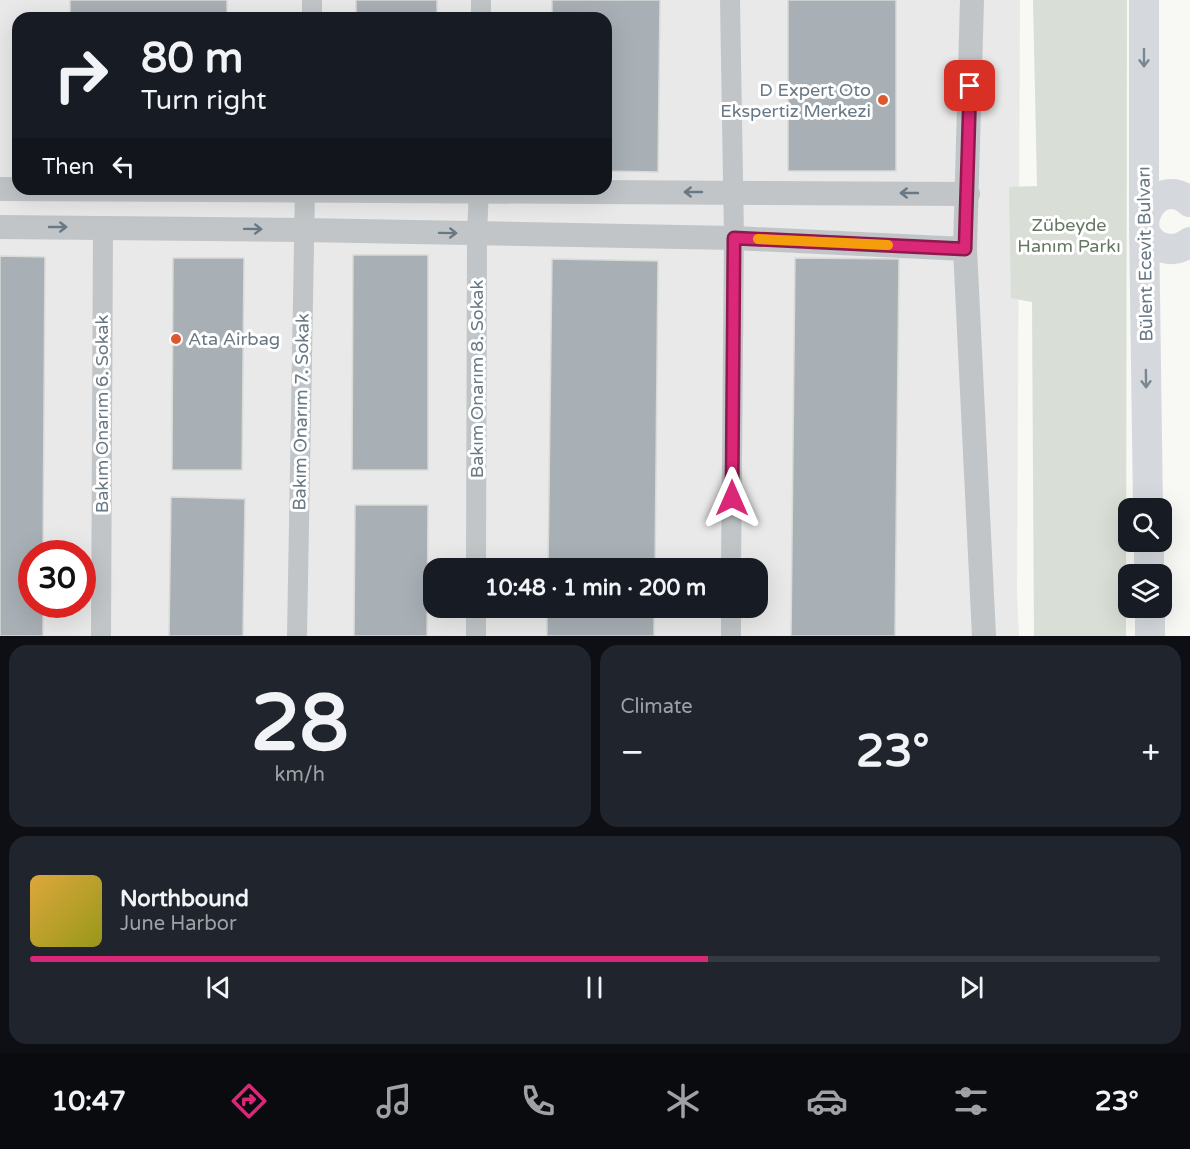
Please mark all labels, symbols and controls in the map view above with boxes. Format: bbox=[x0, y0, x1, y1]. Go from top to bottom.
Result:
text: 80 m bbox=[141, 33, 243, 84]
icon: right bbox=[42, 36, 120, 114]
one-way arrow bbox=[1138, 48, 1150, 68]
pin bbox=[944, 60, 995, 111]
icon: arrive bbox=[953, 69, 986, 102]
place label: D Expert Oto Ekspertiz Merkezi bbox=[720, 79, 871, 122]
text: Turn right bbox=[141, 84, 267, 117]
marker: D Expert Oto Ekspertiz Merkezi bbox=[876, 93, 890, 107]
icon: left bbox=[107, 150, 140, 183]
text: Then bbox=[42, 154, 95, 180]
street label: Bülent Ecevit Bulvarı bbox=[1132, 166, 1158, 342]
one-way arrow bbox=[684, 186, 704, 198]
one-way arrow bbox=[900, 187, 920, 199]
park label: Zübeyde Hanım Parkı bbox=[1017, 214, 1121, 257]
one-way arrow bbox=[48, 221, 68, 233]
one-way arrow bbox=[243, 223, 263, 235]
one-way arrow bbox=[438, 227, 458, 239]
street label: Bakım Onarım 8. Sokak bbox=[466, 280, 488, 478]
street label: Bakım Onarım 7. Sokak bbox=[288, 313, 314, 511]
street label: Bakım Onarım 6. Sokak bbox=[91, 315, 113, 513]
place label: Ata Airbag bbox=[188, 328, 280, 350]
marker: Ata Airbag bbox=[169, 332, 183, 346]
one-way arrow bbox=[1141, 369, 1152, 389]
position arrow bbox=[700, 466, 764, 530]
map controls bbox=[1118, 498, 1172, 618]
button: search bbox=[1118, 498, 1172, 552]
speed limit sign: 30 bbox=[18, 540, 96, 618]
button: layers bbox=[1118, 564, 1172, 618]
text: 10:48 · 1 min · 200 m bbox=[485, 575, 706, 601]
text: 28 bbox=[251, 677, 349, 771]
text: Climate bbox=[621, 695, 693, 719]
text: 23° bbox=[856, 725, 929, 779]
text: − bbox=[621, 733, 644, 772]
text: + bbox=[1141, 733, 1160, 772]
text: km/h bbox=[275, 763, 325, 787]
text: Northbound bbox=[120, 886, 249, 912]
text: June Harbor bbox=[120, 912, 237, 936]
icon: previous bbox=[202, 971, 235, 1004]
icon: pause bbox=[578, 971, 611, 1004]
icon: next bbox=[955, 971, 988, 1004]
icon: directions bbox=[228, 1080, 270, 1122]
icon: music bbox=[373, 1080, 415, 1122]
icon: phone bbox=[517, 1080, 559, 1122]
icon: climate bbox=[662, 1080, 704, 1122]
icon: car bbox=[806, 1080, 848, 1122]
icon: filters bbox=[950, 1080, 992, 1122]
text: 10:47 bbox=[51, 1085, 126, 1118]
text: 23° bbox=[1095, 1085, 1139, 1118]

